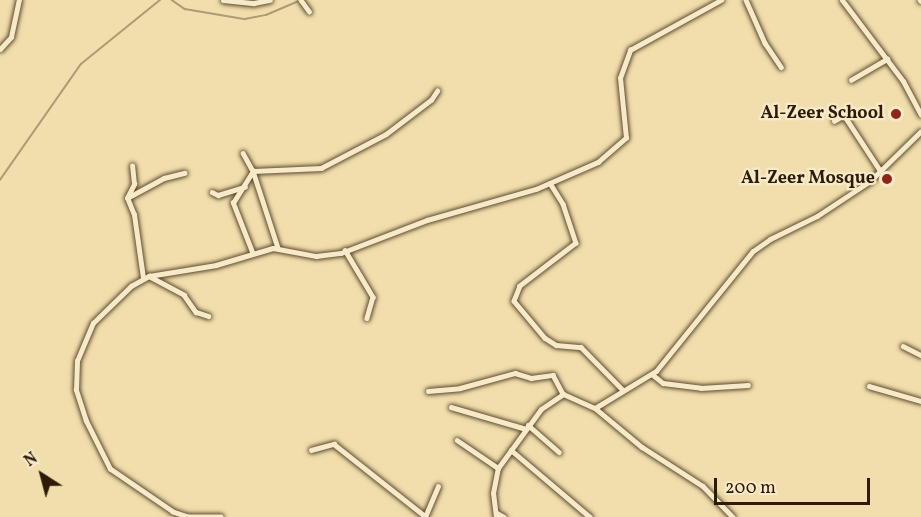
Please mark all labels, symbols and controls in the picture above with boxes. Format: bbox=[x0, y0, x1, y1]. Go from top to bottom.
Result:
place label: Al-Zeer School bbox=[760, 103, 884, 125]
marker: Al-Zeer School bbox=[889, 107, 903, 121]
place label: Al-Zeer Mosque bbox=[741, 168, 875, 190]
marker: Al-Zeer Mosque bbox=[880, 172, 894, 186]
north arrow bbox=[12, 445, 72, 505]
text: N bbox=[20, 448, 43, 473]
scale bar bbox=[717, 466, 873, 504]
text: 200 m bbox=[725, 476, 776, 501]

